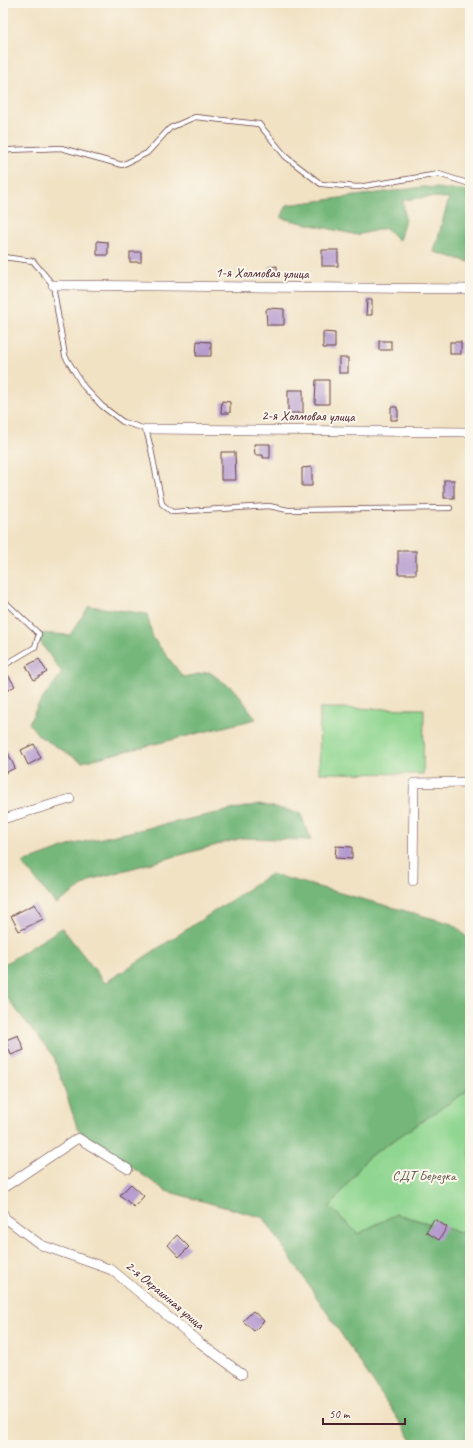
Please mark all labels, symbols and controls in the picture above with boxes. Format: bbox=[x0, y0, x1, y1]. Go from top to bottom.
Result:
street label: 1-я Холмовая улица bbox=[215, 264, 310, 282]
street label: 2-я Холмовая улица bbox=[261, 407, 356, 425]
park label: СДТ Березка bbox=[392, 1167, 457, 1184]
street label: 2-я Окраинная улица bbox=[122, 1257, 209, 1334]
scale bar bbox=[323, 1400, 405, 1426]
text: 50 m bbox=[329, 1406, 351, 1422]

